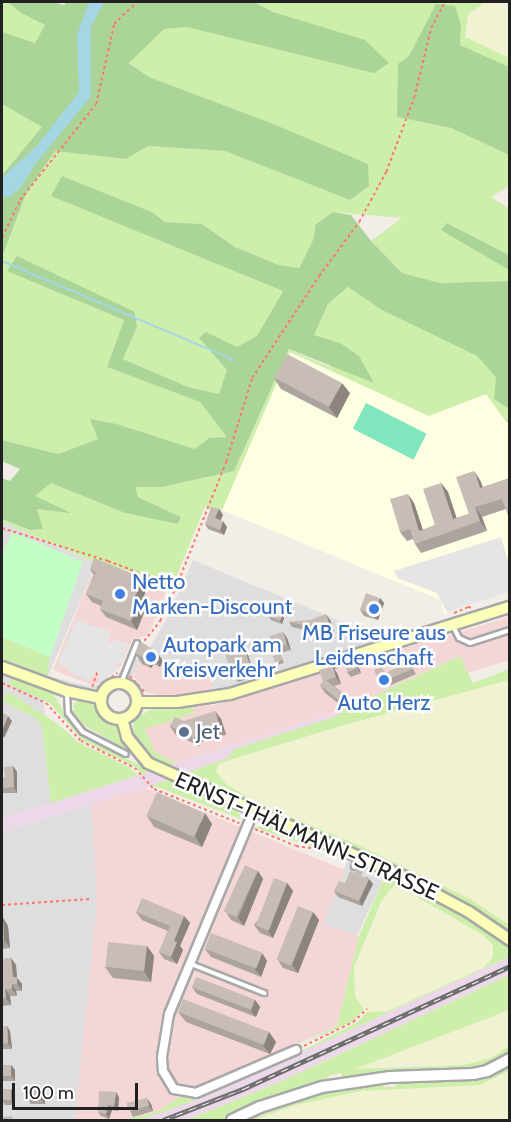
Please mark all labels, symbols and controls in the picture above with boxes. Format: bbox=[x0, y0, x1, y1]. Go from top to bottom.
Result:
place label: Netto Marken-Discount bbox=[132, 568, 292, 620]
marker: Netto Marken-Discount bbox=[113, 587, 127, 601]
marker: MB Friseure aus Leidenschaft bbox=[367, 602, 381, 616]
place label: MB Friseure aus Leidenschaft bbox=[302, 619, 446, 670]
place label: Autopark am Kreisverkehr bbox=[163, 631, 282, 682]
marker: Autopark am Kreisverkehr bbox=[144, 650, 158, 664]
marker: Auto Herz bbox=[377, 673, 391, 687]
place label: Auto Herz bbox=[338, 690, 430, 716]
place label: Jet bbox=[196, 719, 220, 745]
marker: Jet bbox=[177, 725, 191, 739]
street label: ERNST-THÄLMANN-STRASSE bbox=[171, 766, 443, 906]
scale bar bbox=[15, 1071, 141, 1109]
text: 100 m bbox=[23, 1082, 74, 1104]

